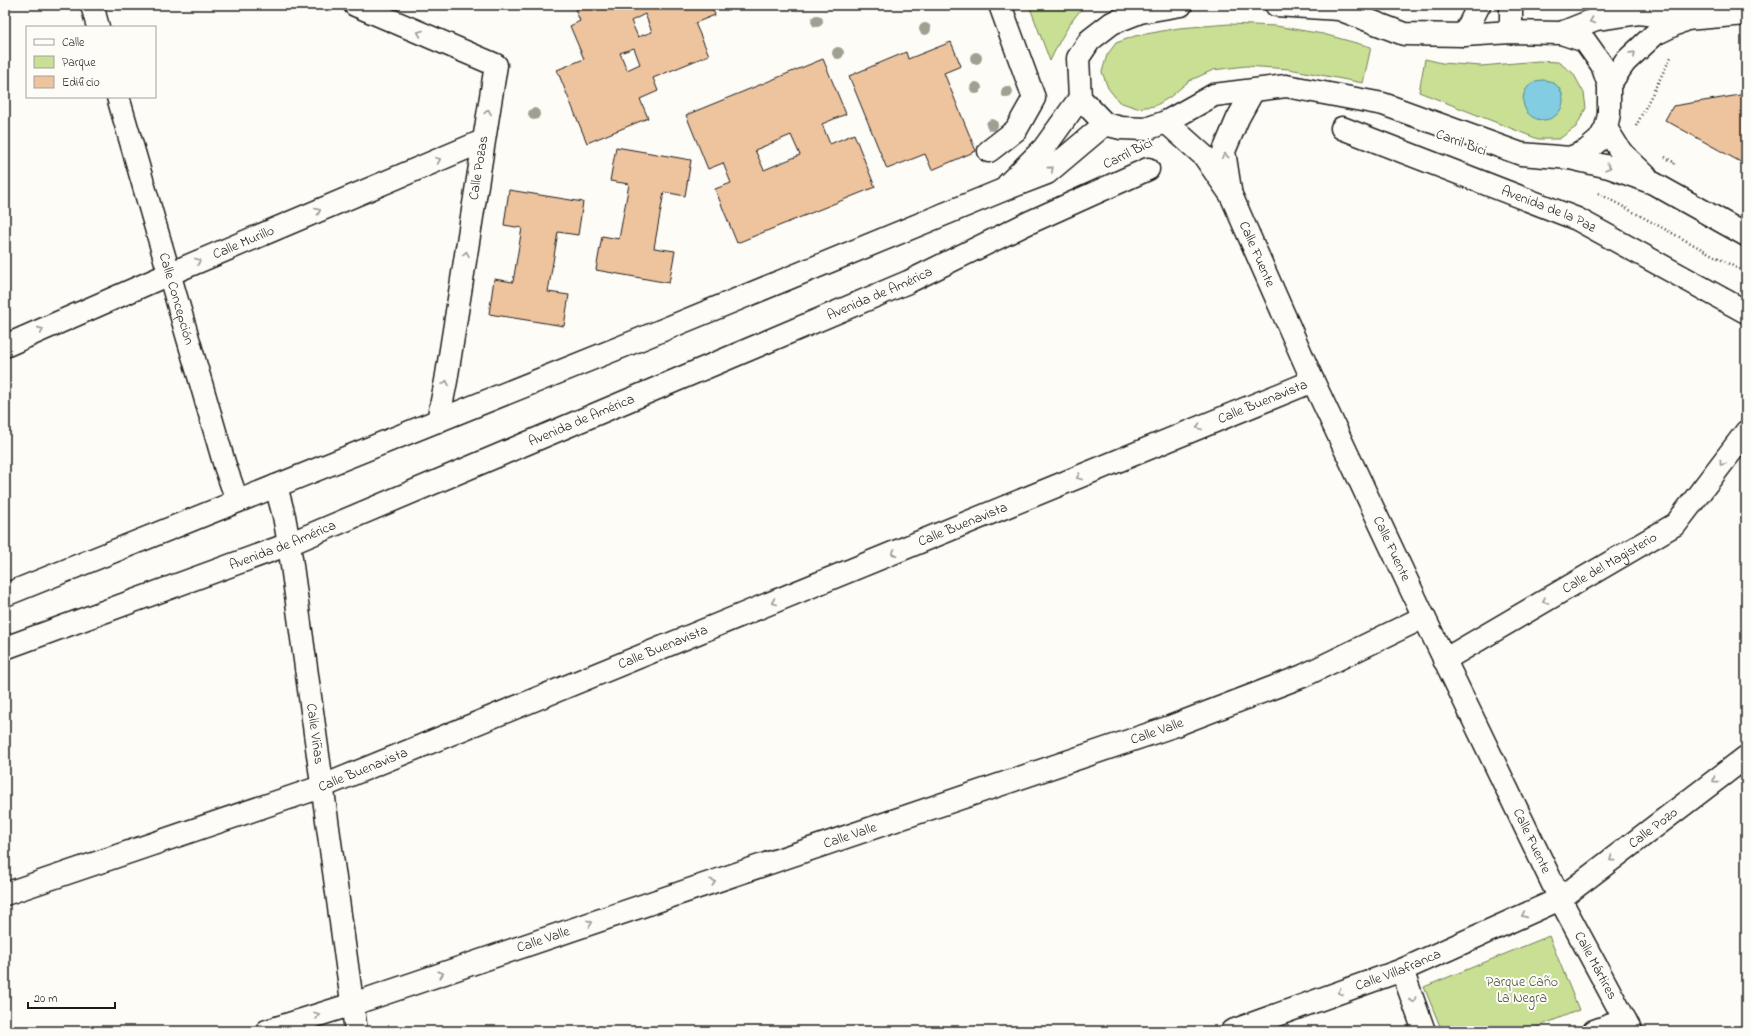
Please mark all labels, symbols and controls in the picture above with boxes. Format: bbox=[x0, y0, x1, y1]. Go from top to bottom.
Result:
one-way arrow bbox=[1589, 16, 1596, 24]
legend bbox=[26, 26, 156, 98]
one-way arrow bbox=[416, 29, 423, 37]
text: Calle bbox=[62, 34, 85, 52]
one-way arrow bbox=[1628, 52, 1636, 59]
text: Parque bbox=[62, 54, 96, 72]
text: Edificio bbox=[62, 74, 100, 92]
one-way arrow bbox=[483, 109, 492, 115]
street label: Carril Bici bbox=[1433, 124, 1489, 162]
street label: Carril Bici bbox=[1100, 133, 1156, 175]
street label: Calle Pozas bbox=[464, 134, 494, 202]
one-way arrow bbox=[1221, 153, 1230, 160]
one-way arrow bbox=[433, 157, 441, 165]
one-way arrow bbox=[1604, 162, 1611, 171]
one-way arrow bbox=[1047, 167, 1054, 174]
street label: Avenida de la Paz bbox=[1498, 180, 1600, 238]
one-way arrow bbox=[314, 207, 321, 215]
street label: Calle Fuente bbox=[1233, 218, 1281, 291]
street label: Calle Murillo bbox=[209, 220, 278, 265]
street label: Calle Concepción bbox=[153, 250, 200, 347]
one-way arrow bbox=[461, 251, 470, 257]
one-way arrow bbox=[195, 258, 202, 266]
street label: Avenida de América bbox=[824, 261, 936, 326]
one-way arrow bbox=[37, 327, 44, 335]
street label: Calle Buenavista bbox=[1215, 374, 1311, 429]
one-way arrow bbox=[441, 380, 450, 386]
street label: Avenida de América bbox=[525, 388, 638, 452]
one-way arrow bbox=[1196, 423, 1203, 431]
one-way arrow bbox=[1720, 458, 1727, 465]
one-way arrow bbox=[1075, 472, 1082, 480]
street label: Calle Buenavista bbox=[915, 497, 1011, 552]
street label: Calle Fuente bbox=[1367, 513, 1417, 585]
street label: Avenida de América bbox=[226, 515, 339, 576]
street label: Calle del Magisterio bbox=[1558, 527, 1661, 599]
one-way arrow bbox=[890, 548, 897, 556]
one-way arrow bbox=[1542, 596, 1549, 603]
one-way arrow bbox=[770, 597, 777, 605]
street label: Calle Buenavista bbox=[615, 619, 711, 675]
street label: Calle Viñas bbox=[301, 702, 330, 765]
street label: Calle Valle bbox=[1128, 712, 1187, 750]
street label: Calle Buenavista bbox=[315, 742, 411, 798]
one-way arrow bbox=[1712, 775, 1719, 782]
street label: Calle Pozo bbox=[1624, 802, 1682, 854]
street label: Calle Fuente bbox=[1507, 805, 1557, 878]
street label: Calle Valle bbox=[821, 816, 880, 854]
one-way arrow bbox=[1609, 854, 1616, 861]
one-way arrow bbox=[710, 878, 717, 886]
one-way arrow bbox=[1521, 910, 1529, 918]
one-way arrow bbox=[587, 920, 594, 928]
street label: Calle Valle bbox=[514, 921, 573, 958]
street label: Calle Mártires bbox=[1569, 928, 1623, 1003]
street label: Calle Villafranca bbox=[1352, 943, 1444, 996]
one-way arrow bbox=[437, 970, 444, 979]
park label: Parque Caño La Negra bbox=[1486, 972, 1558, 1010]
scale bar bbox=[28, 984, 115, 1010]
one-way arrow bbox=[1336, 987, 1343, 996]
text: 20 m bbox=[34, 990, 57, 1008]
one-way arrow bbox=[1409, 997, 1417, 1004]
one-way arrow bbox=[314, 1011, 321, 1020]

